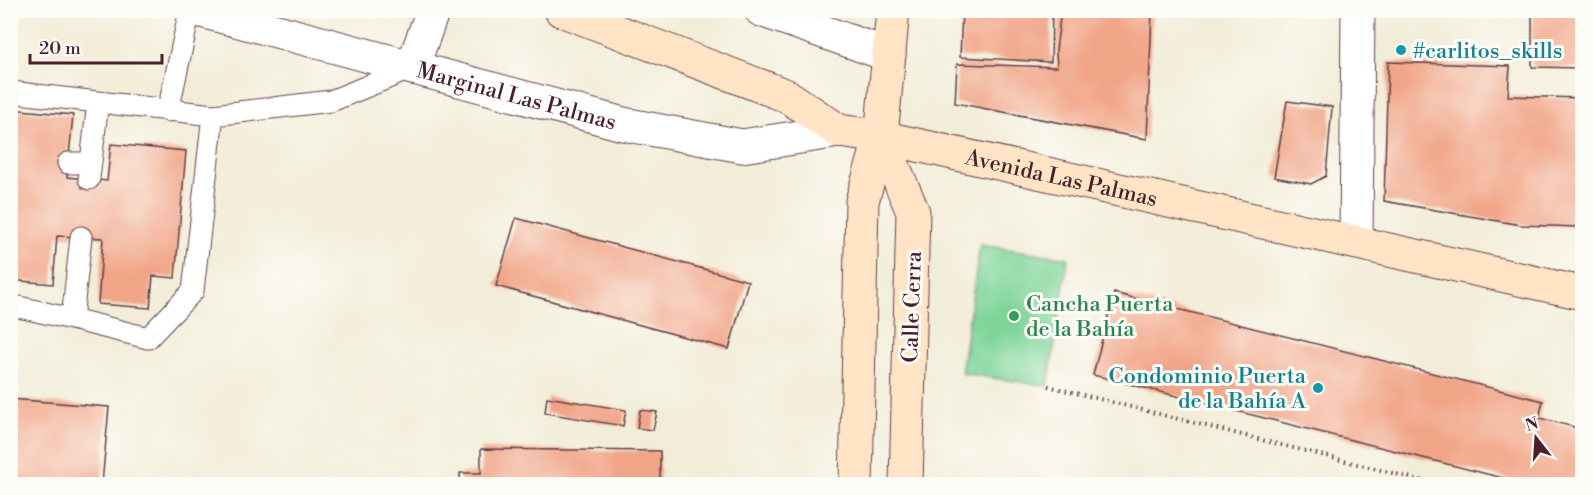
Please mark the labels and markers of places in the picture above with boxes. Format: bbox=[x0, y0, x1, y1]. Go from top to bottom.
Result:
place label: #carlitos_skills bbox=[1413, 38, 1562, 65]
marker: #carlitos_skills bbox=[1394, 43, 1408, 57]
place label: Cancha Puerta de la Bahía bbox=[1026, 291, 1174, 343]
marker: Cancha Puerta de la Bahía bbox=[1007, 309, 1021, 323]
place label: Condominio Puerta de la Bahía A bbox=[1108, 363, 1307, 415]
marker: Condominio Puerta de la Bahía A bbox=[1311, 381, 1325, 395]

